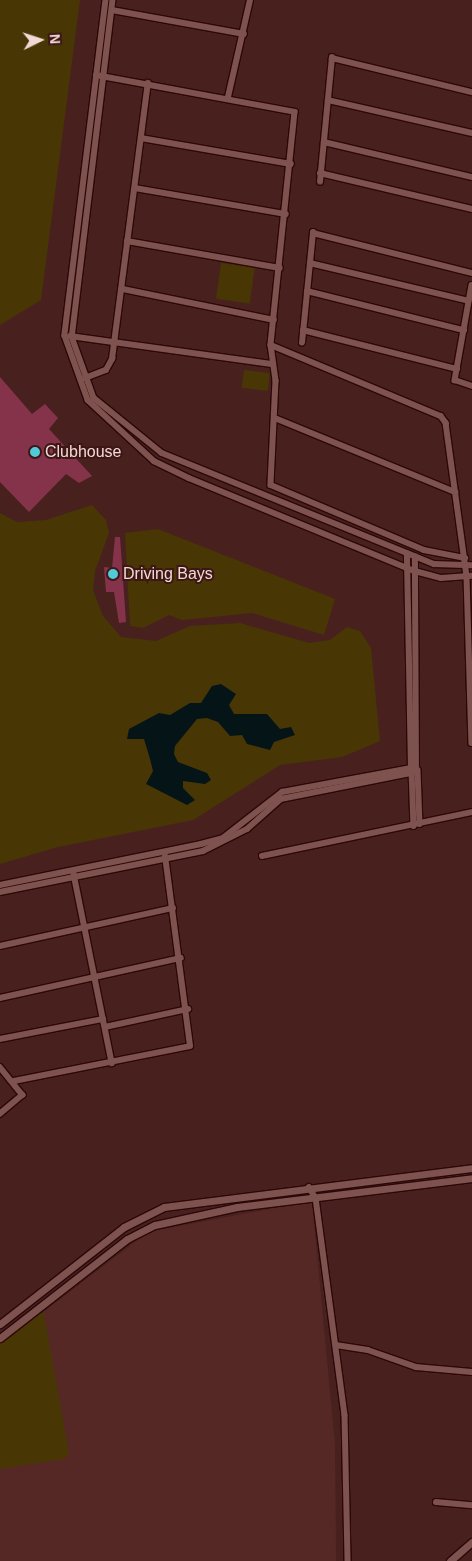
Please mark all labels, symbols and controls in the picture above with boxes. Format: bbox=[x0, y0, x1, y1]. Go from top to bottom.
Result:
north arrow bbox=[15, 15, 65, 65]
text: N bbox=[47, 33, 63, 45]
place label: Clubhouse bbox=[45, 442, 122, 462]
marker: Clubhouse bbox=[29, 446, 41, 458]
place label: Driving Bays bbox=[123, 564, 213, 584]
marker: Driving Bays bbox=[107, 568, 119, 580]

